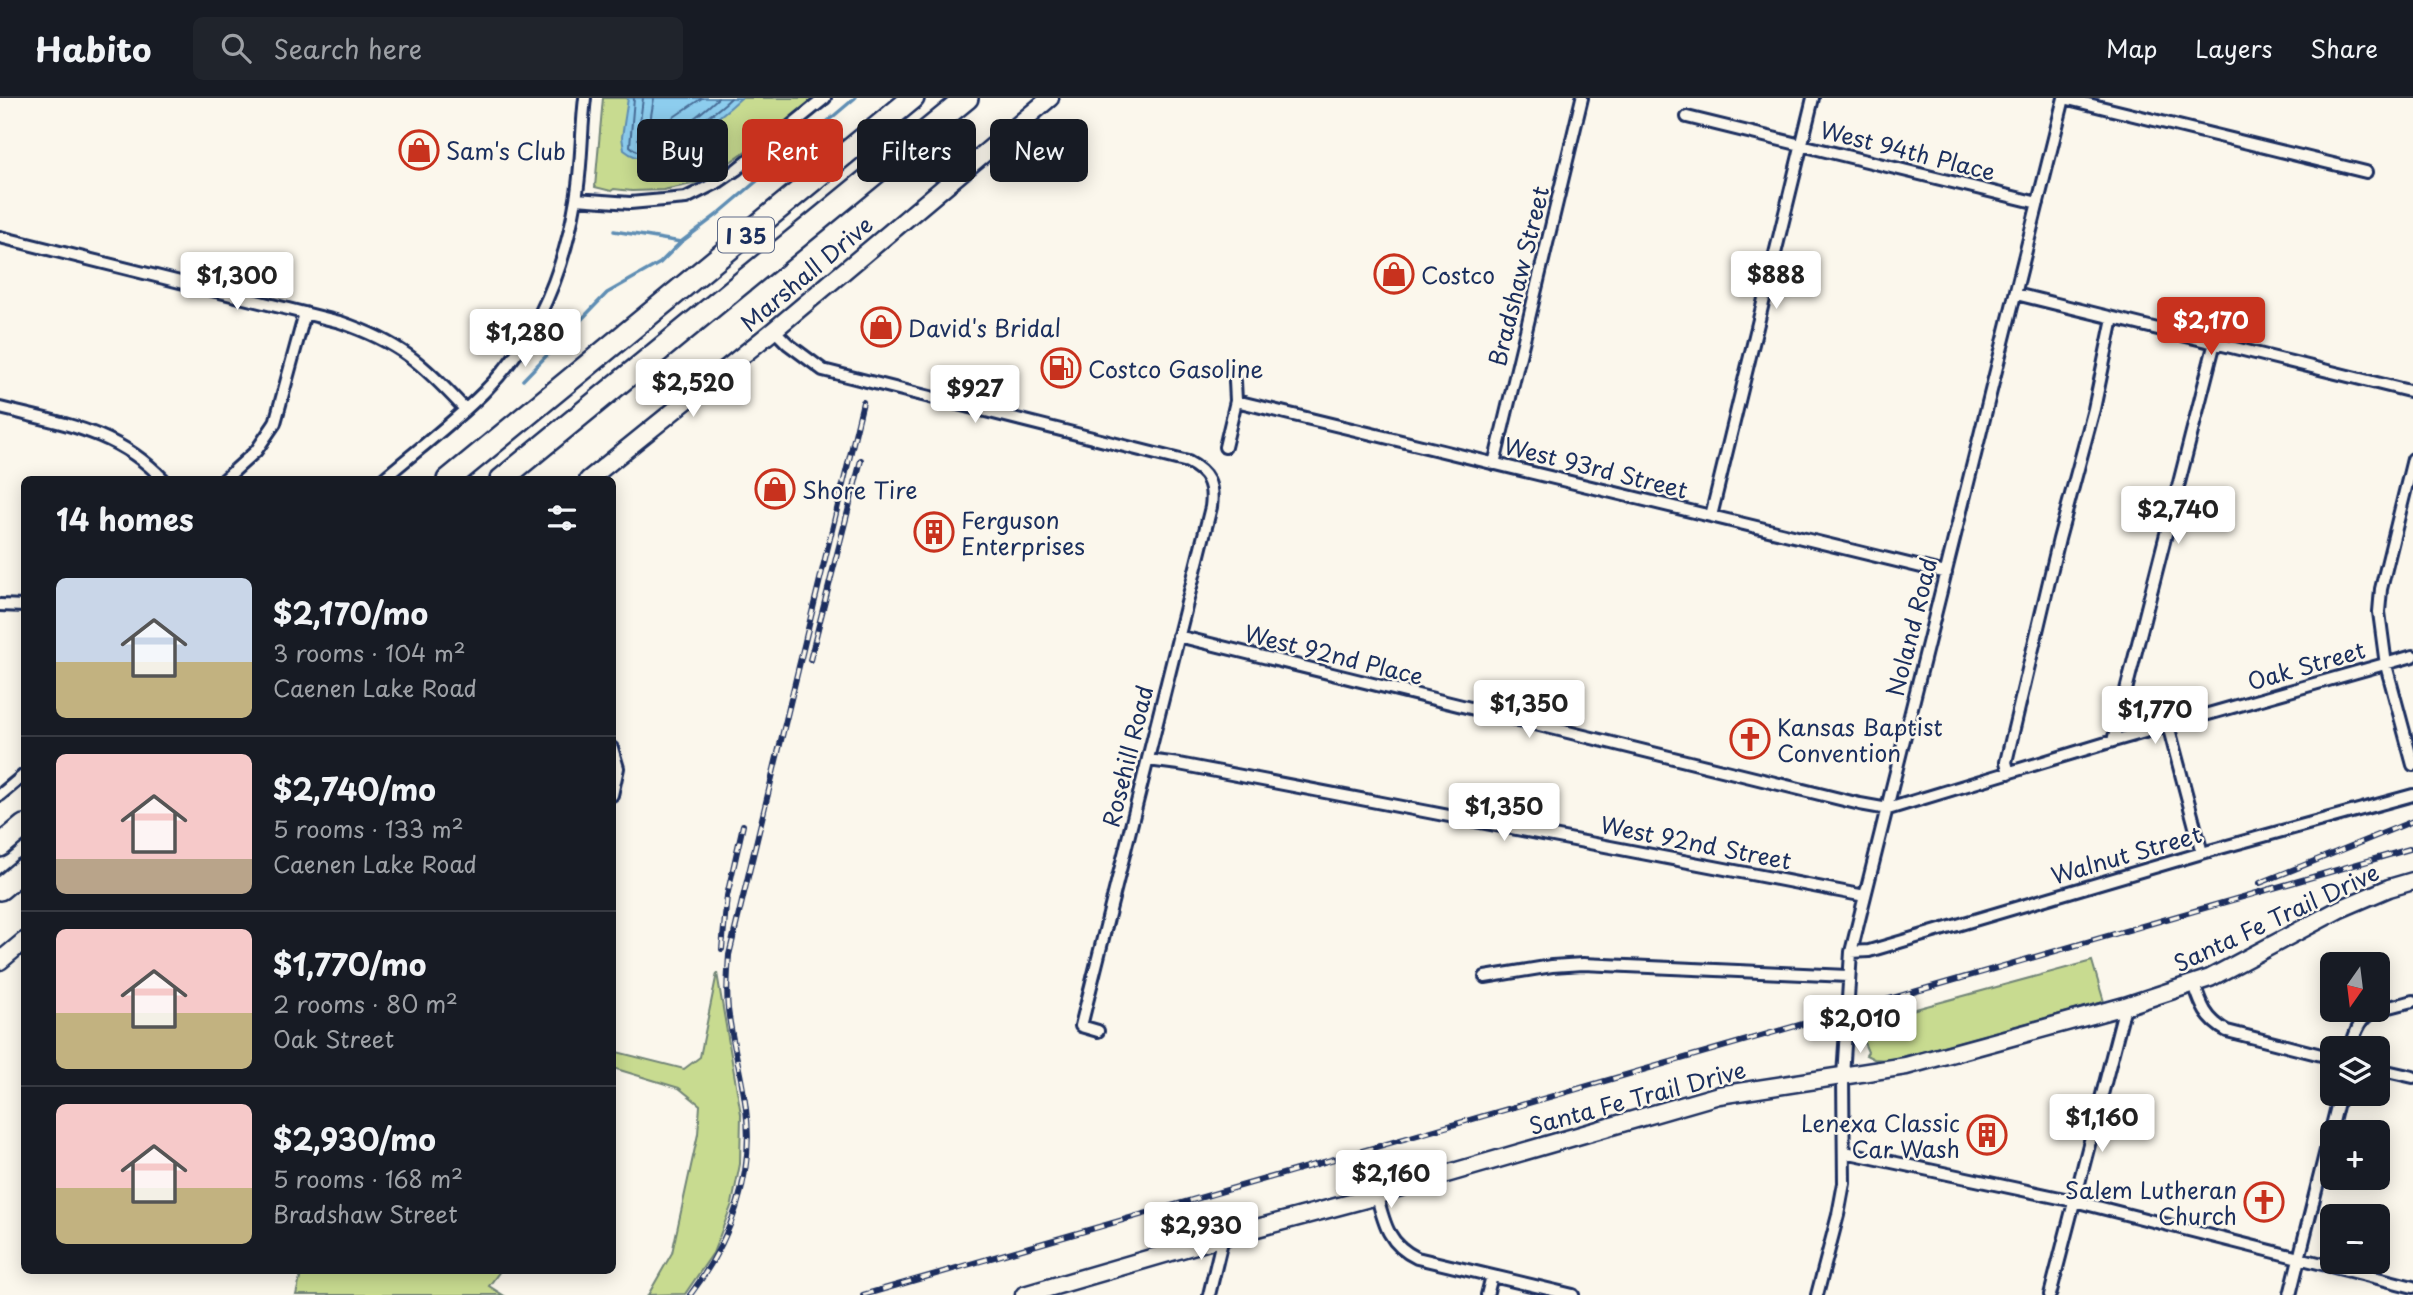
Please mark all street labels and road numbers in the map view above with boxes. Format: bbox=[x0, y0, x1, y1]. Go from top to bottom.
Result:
street label: West 94th Place bbox=[1817, 111, 1999, 189]
street label: Bradshaw Street bbox=[1479, 182, 1557, 370]
street label: Marshall Drive bbox=[732, 207, 880, 339]
road number: I 35 bbox=[718, 218, 774, 252]
street label: West 93rd Street bbox=[1500, 427, 1692, 507]
street label: Noland Road bbox=[1877, 554, 1945, 700]
street label: West 92nd Place bbox=[1241, 615, 1427, 693]
street label: Oak Street bbox=[2243, 631, 2369, 699]
street label: Rosehill Road bbox=[1092, 681, 1162, 831]
street label: West 92nd Street bbox=[1597, 806, 1795, 878]
street label: Walnut Street bbox=[2047, 816, 2205, 892]
street label: Santa Fe Trail Drive bbox=[2167, 854, 2385, 980]
street label: Santa Fe Trail Drive bbox=[1525, 1051, 1749, 1143]

